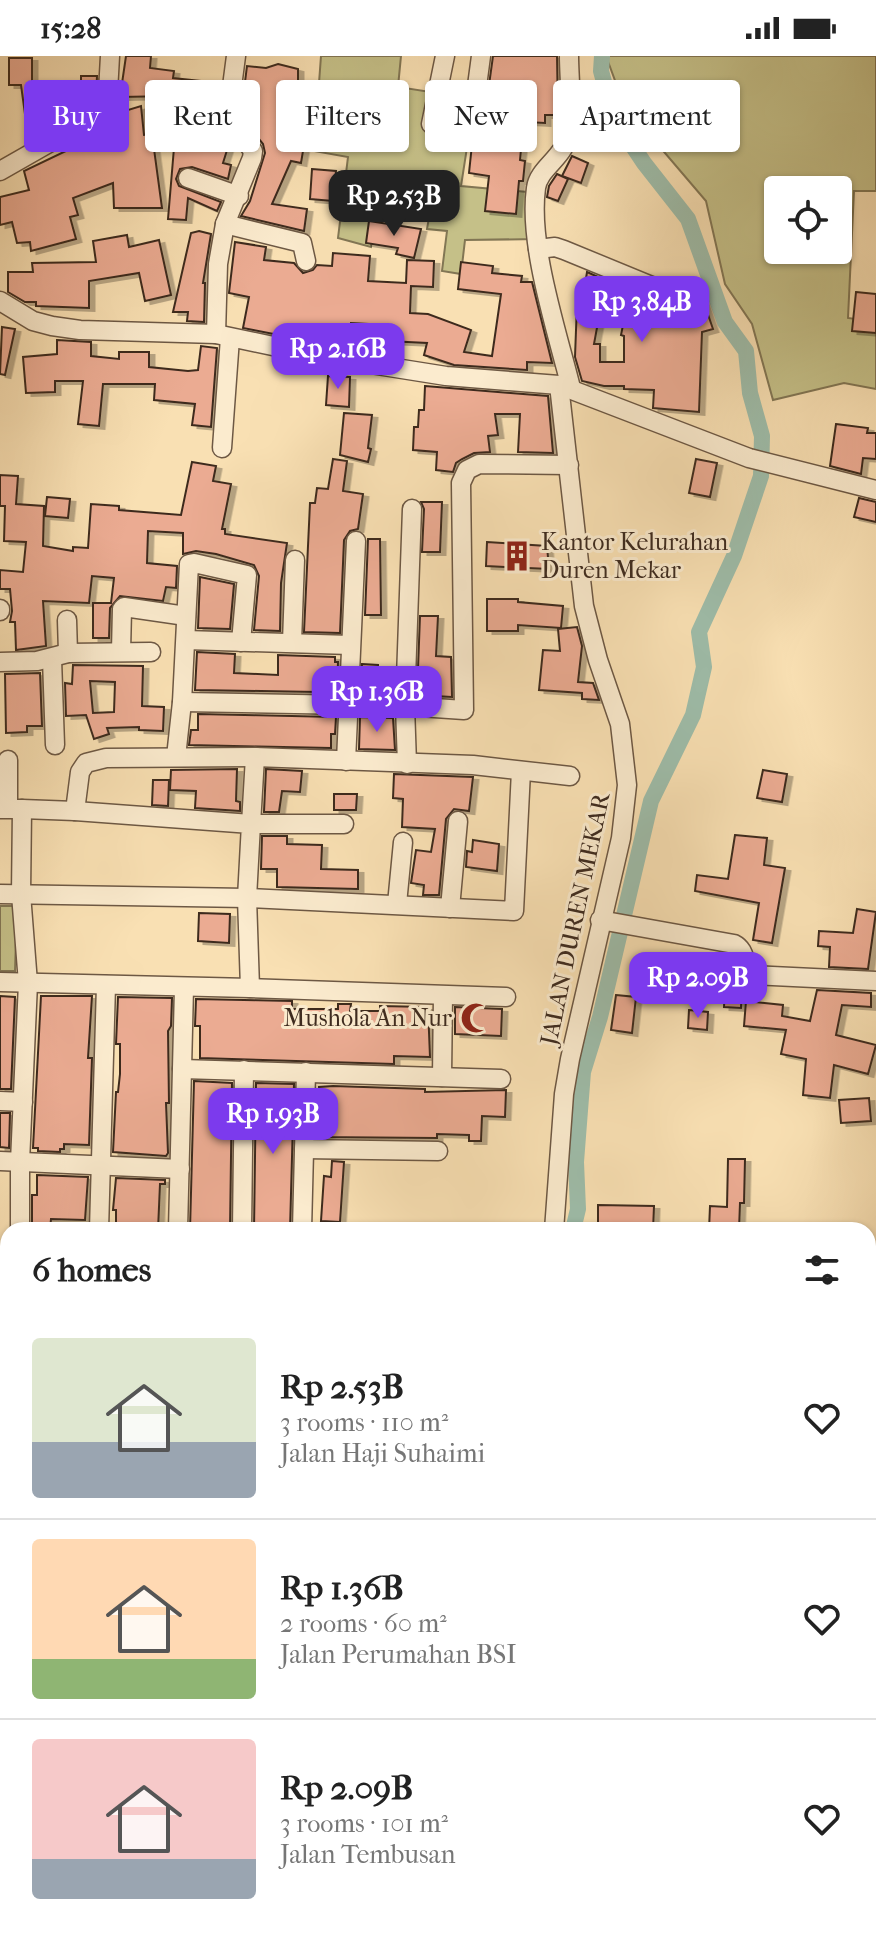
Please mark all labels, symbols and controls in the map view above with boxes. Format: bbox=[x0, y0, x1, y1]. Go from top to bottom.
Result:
text: 15:28 bbox=[40, 11, 101, 46]
chip: Buy bbox=[24, 80, 129, 152]
chip: Rent bbox=[145, 80, 260, 152]
chip: Filters bbox=[276, 80, 409, 152]
chip: New bbox=[425, 80, 537, 152]
chip: Apartment bbox=[553, 80, 740, 152]
pin: Rp 2.53B bbox=[311, 170, 477, 238]
map controls bbox=[764, 176, 852, 264]
button: locate bbox=[764, 176, 852, 264]
text: Rp 2.53B bbox=[347, 180, 441, 211]
pin: Rp 3.84B bbox=[559, 276, 725, 344]
text: Rp 3.84B bbox=[592, 286, 692, 317]
pin: Rp 2.16B bbox=[255, 323, 421, 391]
text: Rp 2.16B bbox=[289, 333, 387, 364]
place label: Kantor Kelurahan Duren Mekar bbox=[541, 528, 728, 584]
building icon: Kantor Kelurahan Duren Mekar bbox=[500, 539, 534, 573]
pin: Rp 1.36B bbox=[294, 666, 460, 734]
text: Rp 1.36B bbox=[330, 676, 424, 707]
street label: JALAN DUREN MEKAR bbox=[534, 789, 616, 1050]
pin: Rp 2.09B bbox=[615, 952, 781, 1020]
text: Rp 2.09B bbox=[647, 962, 749, 993]
mosque icon: Mushola An Nur bbox=[459, 1001, 493, 1035]
place label: Mushola An Nur bbox=[284, 1004, 453, 1032]
pin: Rp 1.93B bbox=[190, 1088, 356, 1156]
text: Rp 1.93B bbox=[226, 1098, 320, 1129]
icon: filters bbox=[800, 1248, 844, 1292]
text: 6 homes bbox=[32, 1250, 151, 1290]
text: Rp 2.53B bbox=[280, 1367, 404, 1407]
icon: home bbox=[96, 1370, 192, 1466]
icon: heart bbox=[800, 1396, 844, 1440]
text: 3 rooms · 110 m² bbox=[280, 1407, 448, 1438]
text: Jalan Haji Suhaimi bbox=[280, 1438, 485, 1469]
text: Rp 1.36B bbox=[280, 1568, 404, 1608]
icon: home bbox=[96, 1571, 192, 1667]
icon: heart bbox=[800, 1597, 844, 1641]
text: 2 rooms · 60 m² bbox=[280, 1608, 447, 1639]
text: Jalan Perumahan BSI bbox=[280, 1639, 516, 1670]
text: Rp 2.09B bbox=[280, 1768, 413, 1808]
icon: home bbox=[96, 1771, 192, 1867]
icon: heart bbox=[800, 1797, 844, 1841]
text: 3 rooms · 101 m² bbox=[280, 1808, 448, 1839]
text: Jalan Tembusan bbox=[280, 1839, 456, 1870]

